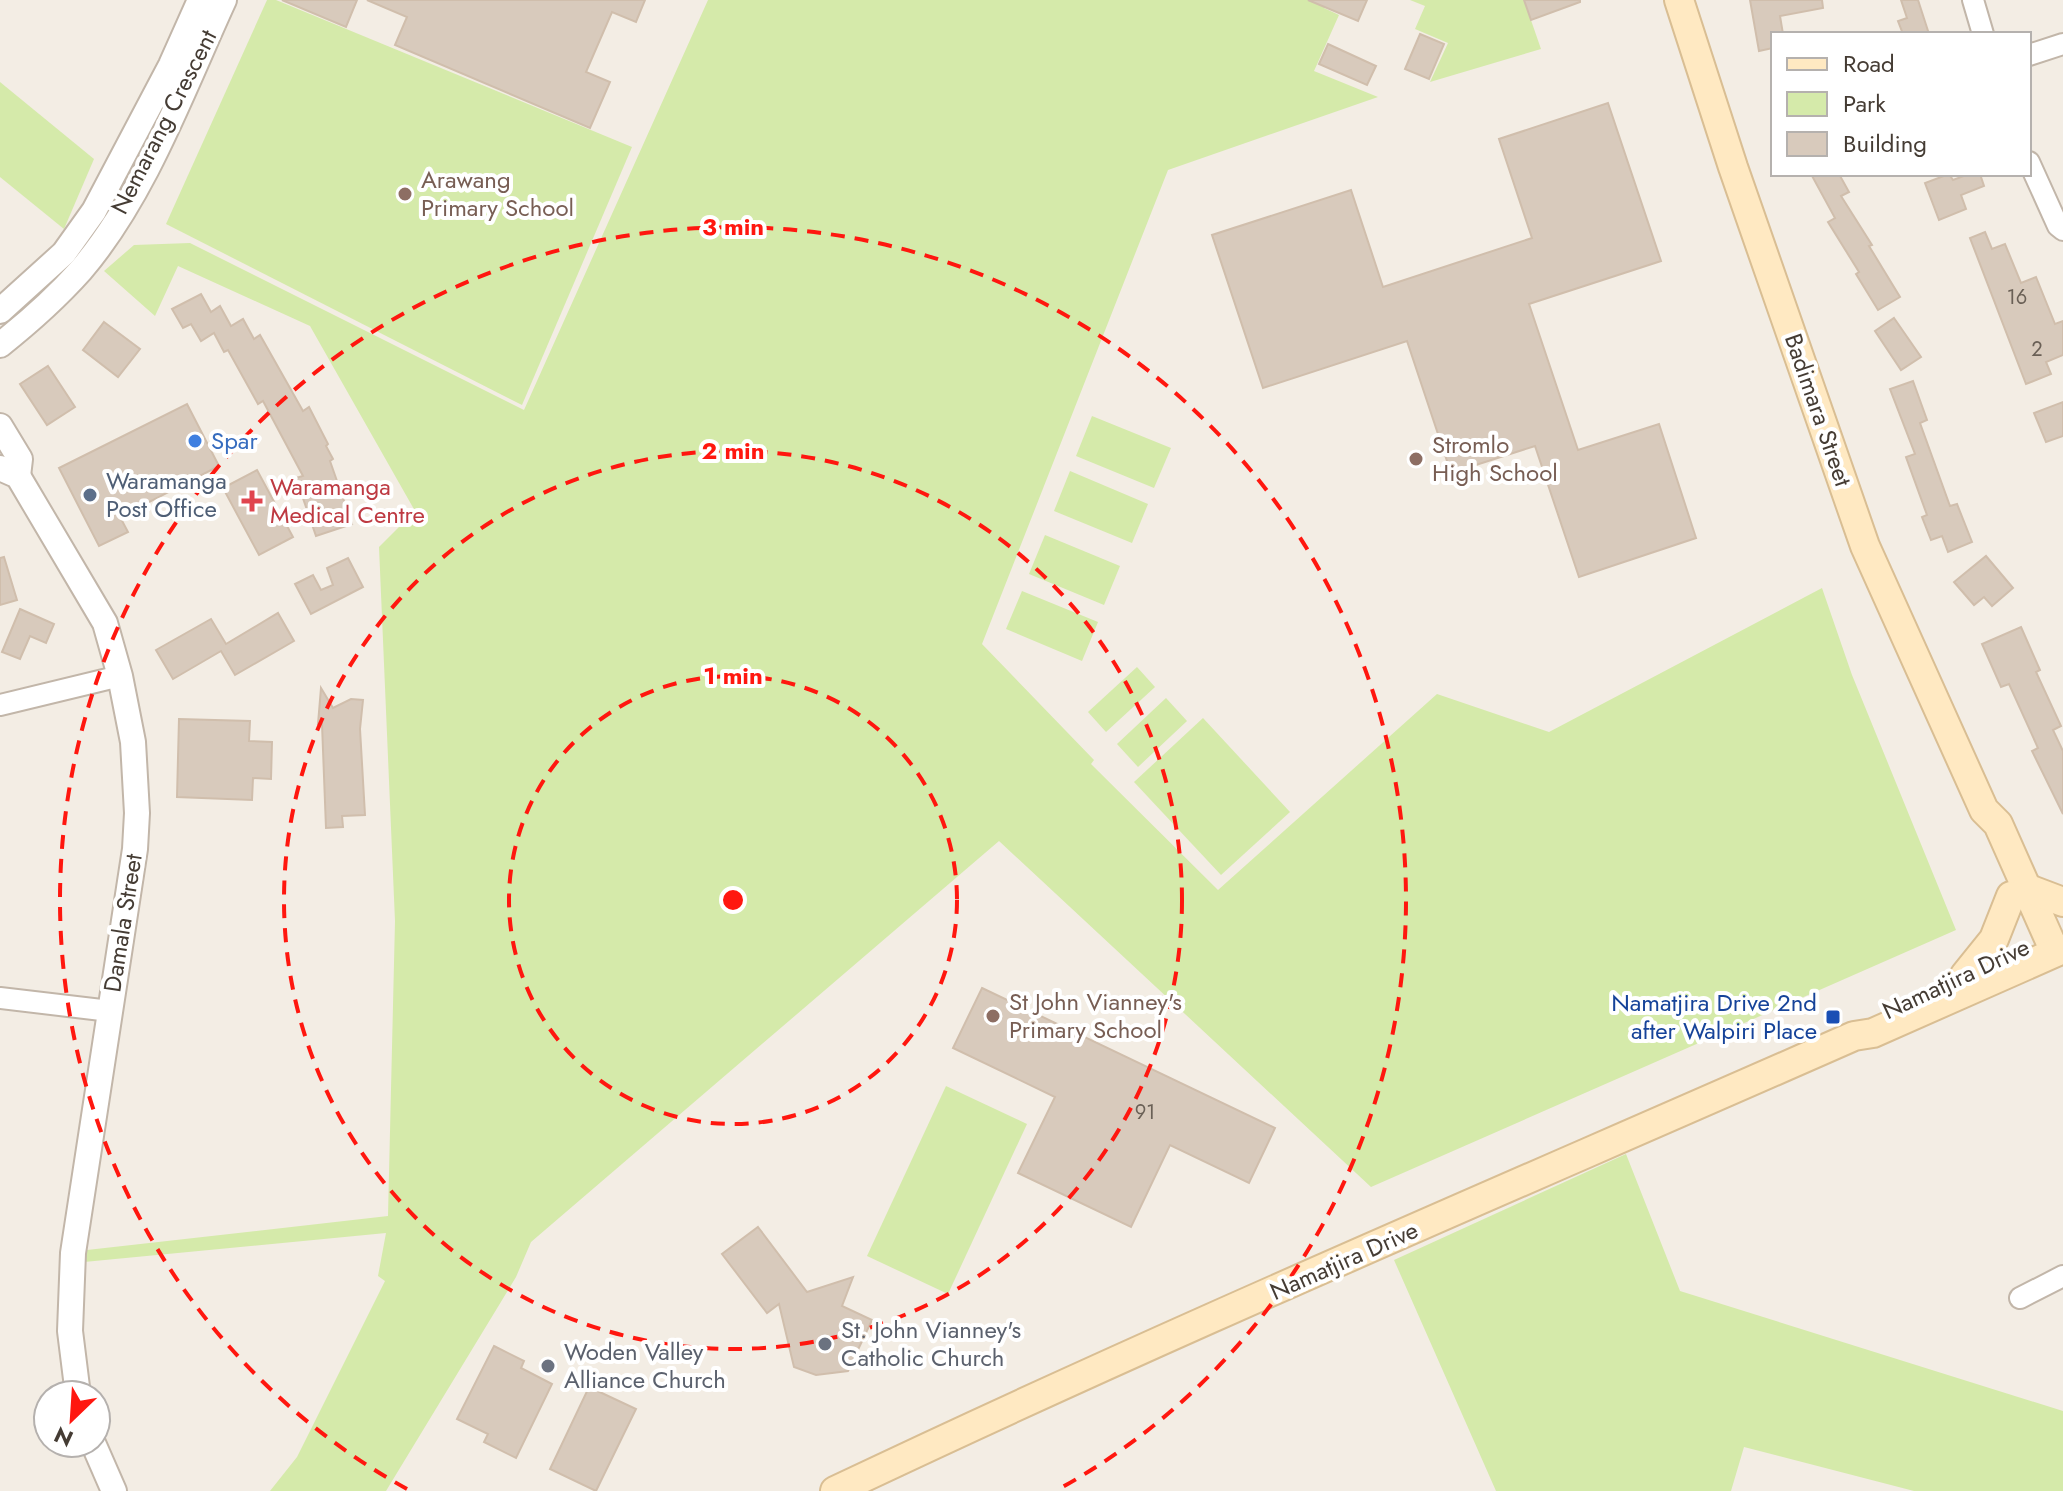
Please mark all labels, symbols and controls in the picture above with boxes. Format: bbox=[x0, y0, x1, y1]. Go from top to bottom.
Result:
street label: Nemarang Crescent bbox=[102, 23, 225, 220]
legend bbox=[1771, 32, 2031, 176]
text: Road bbox=[1843, 46, 1895, 81]
text: Park bbox=[1843, 86, 1886, 121]
text: Building bbox=[1843, 126, 1927, 161]
place label: Arawang Primary School bbox=[421, 162, 574, 225]
marker: Arawang Primary School bbox=[396, 185, 414, 203]
text: 3 min bbox=[702, 209, 764, 244]
house number: 16 bbox=[2007, 283, 2027, 312]
street label: Badimara Street bbox=[1776, 329, 1861, 491]
house number: 2 bbox=[2031, 335, 2043, 364]
place label: Spar bbox=[211, 423, 258, 458]
place label: Stromlo High School bbox=[1432, 427, 1558, 490]
marker: Spar bbox=[186, 432, 204, 450]
text: 2 min bbox=[701, 433, 765, 468]
marker: Stromlo High School bbox=[1407, 450, 1425, 468]
place label: Waramanga Post Office bbox=[106, 463, 227, 526]
place label: Waramanga Medical Centre bbox=[270, 469, 425, 532]
marker: Waramanga Post Office bbox=[81, 486, 99, 504]
marker: Waramanga Medical Centre bbox=[241, 490, 263, 512]
text: 1 min bbox=[703, 658, 763, 693]
street label: Damala Street bbox=[94, 851, 151, 995]
centre of rings bbox=[719, 886, 747, 914]
street label: Namatjira Drive bbox=[1876, 929, 2035, 1028]
place label: St John Vianney's Primary School bbox=[1009, 984, 1182, 1047]
place label: Namatjira Drive 2nd after Walpiri Place bbox=[1611, 985, 1817, 1048]
marker: St John Vianney's Primary School bbox=[984, 1007, 1002, 1025]
marker: Namatjira Drive 2nd after Walpiri Place bbox=[1824, 1008, 1842, 1026]
house number: 91 bbox=[1135, 1098, 1155, 1127]
street label: Namatjira Drive bbox=[1264, 1212, 1423, 1309]
place label: St. John Vianney's Catholic Church bbox=[841, 1312, 1021, 1375]
place label: Woden Valley Alliance Church bbox=[564, 1334, 726, 1397]
marker: St. John Vianney's Catholic Church bbox=[816, 1335, 834, 1353]
marker: Woden Valley Alliance Church bbox=[539, 1357, 557, 1375]
north arrow bbox=[32, 1379, 112, 1459]
text: N bbox=[49, 1419, 78, 1455]

